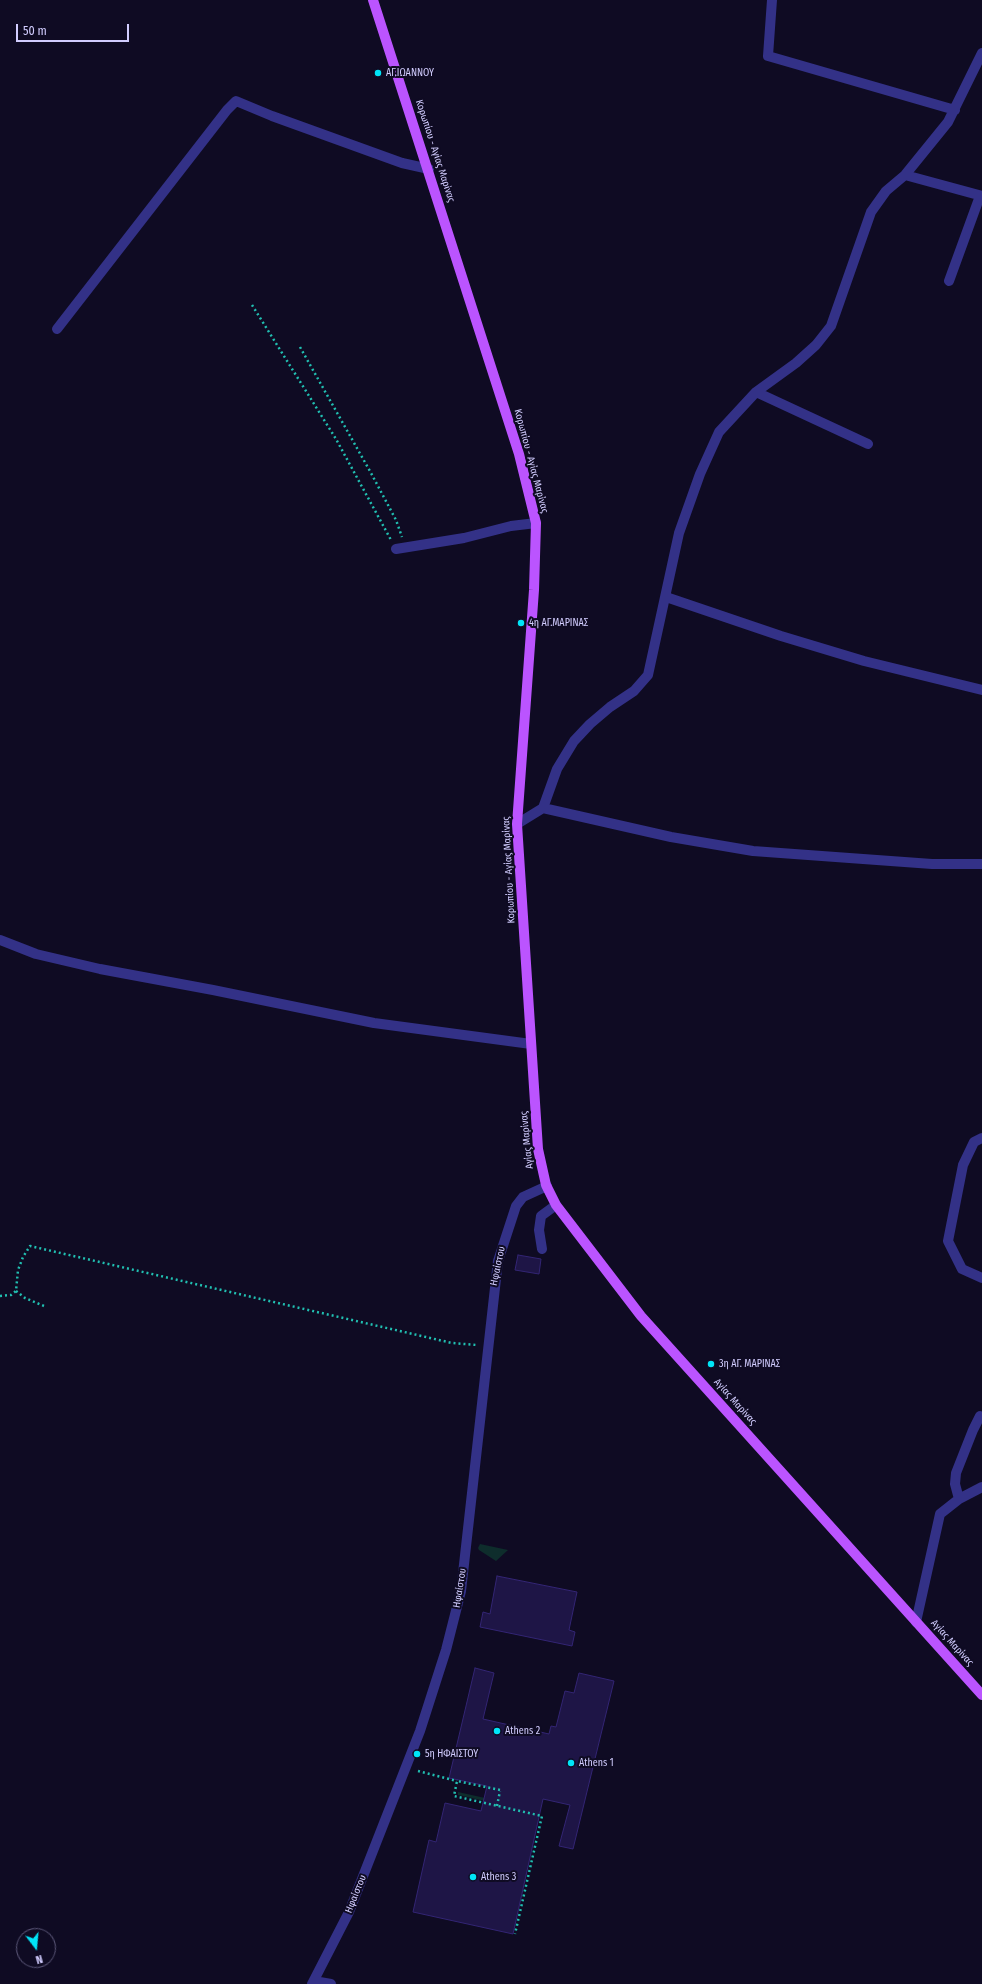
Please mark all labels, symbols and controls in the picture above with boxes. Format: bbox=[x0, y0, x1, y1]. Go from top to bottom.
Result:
scale bar bbox=[18, 16, 131, 42]
text: 50 m bbox=[23, 24, 47, 38]
place label: ΑΓ.ΙΩΑΝΝΟΥ bbox=[386, 67, 434, 79]
marker: ΑΓ.ΙΩΑΝΝΟΥ bbox=[373, 68, 383, 78]
street label: Κορωπίου - Αγίας Μαρίνας bbox=[413, 98, 457, 204]
street label: Κορωπίου - Αγίας Μαρίνας bbox=[511, 408, 551, 514]
place label: 4η ΑΓ.ΜΑΡΙΝΑΣ bbox=[529, 617, 588, 629]
marker: 4η ΑΓ.ΜΑΡΙΝΑΣ bbox=[516, 618, 526, 628]
street label: Κορωπίου - Αγίας Μαρίνας bbox=[500, 816, 518, 924]
street label: Αγίας Μαρίνας bbox=[518, 1111, 536, 1169]
street label: Ηφαίστου bbox=[488, 1245, 508, 1287]
place label: 3η ΑΓ. ΜΑΡΙΝΑΣ bbox=[719, 1358, 780, 1370]
marker: 3η ΑΓ. ΜΑΡΙΝΑΣ bbox=[706, 1359, 716, 1369]
street label: Αγίας Μαρίνας bbox=[711, 1376, 759, 1428]
street label: Ηφαίστου bbox=[451, 1567, 469, 1609]
street label: Αγίας Μαρίνας bbox=[928, 1617, 976, 1669]
place label: Athens 2 bbox=[505, 1725, 540, 1737]
marker: Athens 2 bbox=[492, 1726, 502, 1736]
place label: 5η ΗΦΑΙΣΤΟΥ bbox=[425, 1748, 478, 1760]
marker: 5η ΗΦΑΙΣΤΟΥ bbox=[412, 1749, 422, 1759]
place label: Athens 1 bbox=[579, 1757, 614, 1769]
marker: Athens 1 bbox=[566, 1758, 576, 1768]
place label: Athens 3 bbox=[481, 1871, 516, 1883]
marker: Athens 3 bbox=[468, 1872, 478, 1882]
street label: Ηφαίστου bbox=[343, 1873, 369, 1915]
north arrow bbox=[16, 1928, 56, 1968]
text: N bbox=[34, 1952, 44, 1966]

